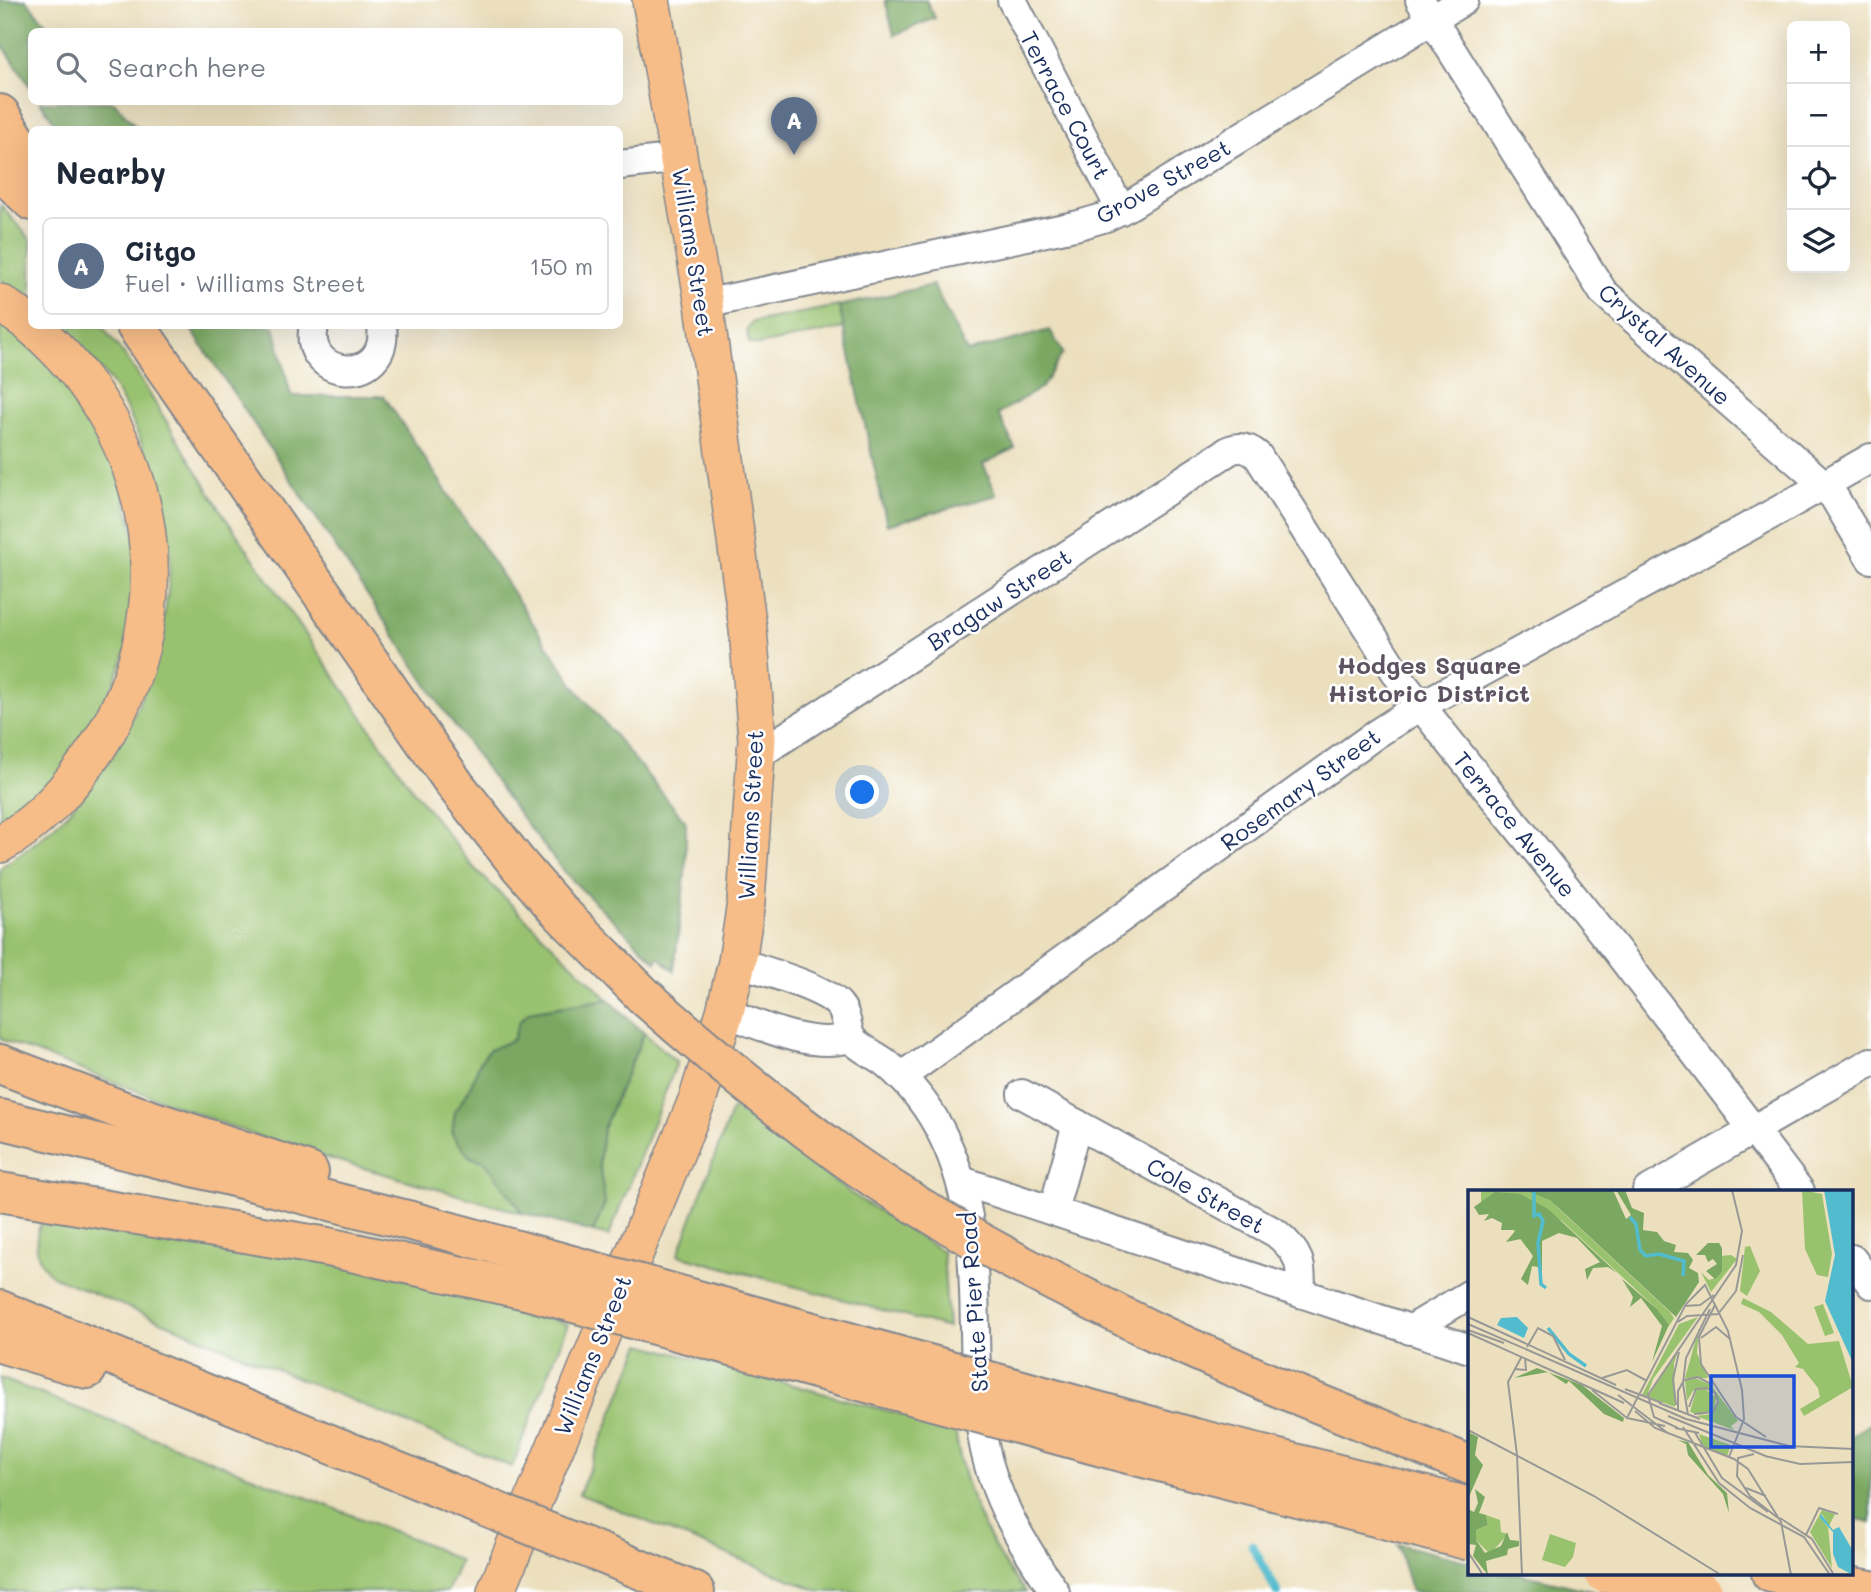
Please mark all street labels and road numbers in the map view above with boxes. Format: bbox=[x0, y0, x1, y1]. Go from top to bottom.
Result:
street label: Terrace Court bbox=[1014, 26, 1118, 184]
street label: Grove Street bbox=[1090, 132, 1236, 230]
street label: Williams Street bbox=[666, 166, 722, 338]
street label: Crystal Avenue bbox=[1592, 277, 1738, 411]
street label: Bragaw Street bbox=[921, 541, 1077, 657]
street label: Rosemary Street bbox=[1214, 721, 1386, 857]
street label: Williams Street bbox=[731, 729, 769, 901]
street label: Terrace Avenue bbox=[1447, 745, 1583, 903]
street label: Cole Street bbox=[1142, 1150, 1270, 1240]
street label: State Pier Road bbox=[952, 1211, 994, 1393]
street label: Williams Street bbox=[546, 1270, 638, 1440]

